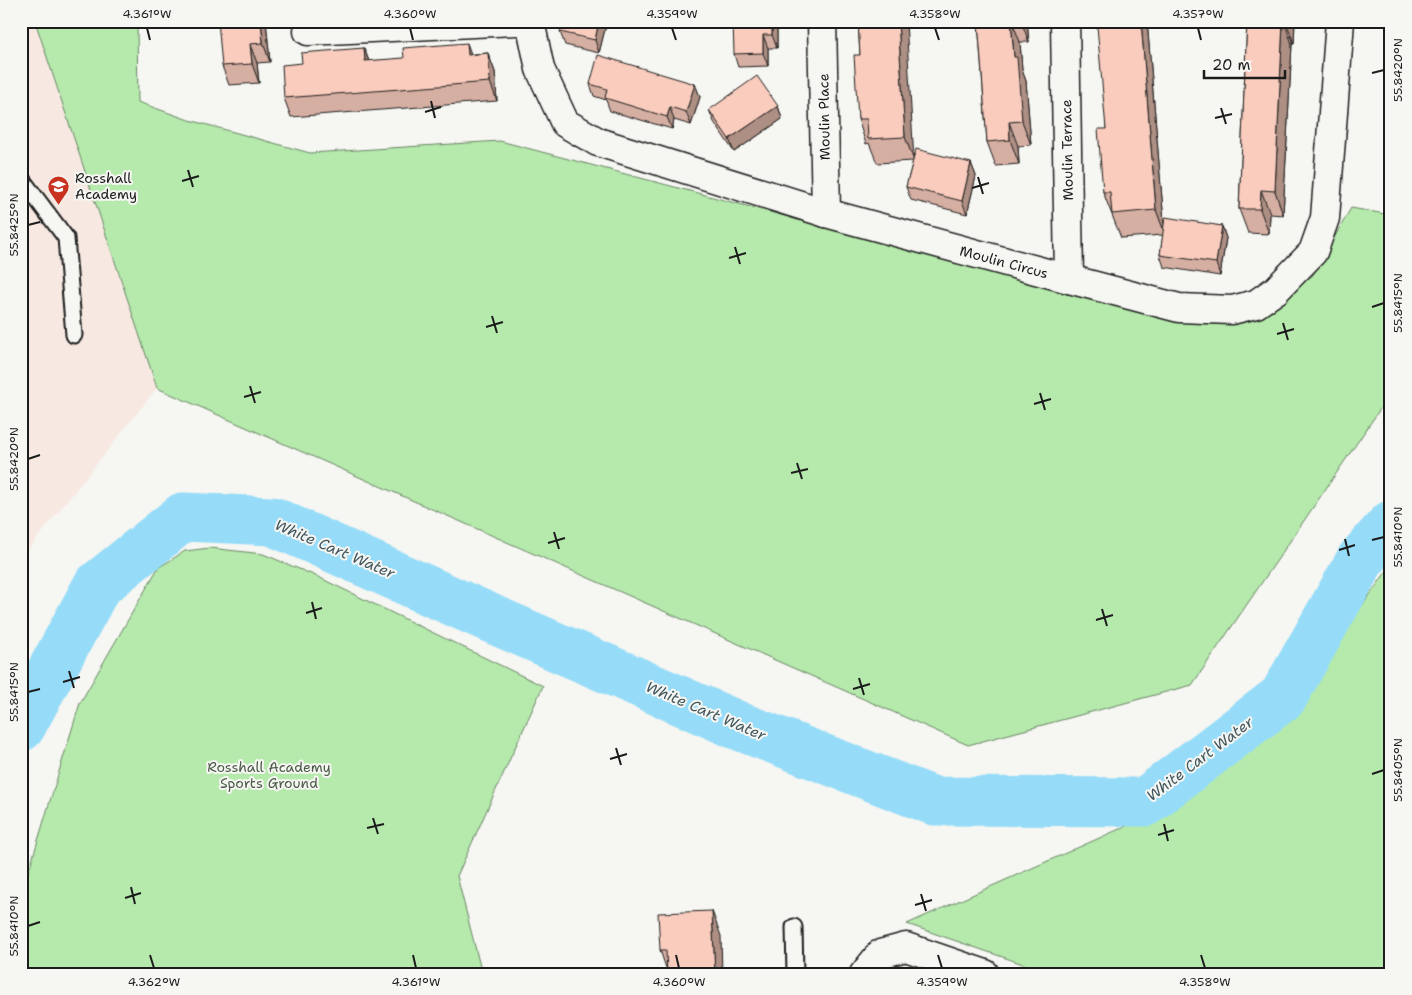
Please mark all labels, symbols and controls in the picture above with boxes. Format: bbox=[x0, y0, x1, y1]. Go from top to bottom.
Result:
text: 4.361°W bbox=[123, 6, 171, 22]
text: 4.360°W bbox=[384, 6, 436, 22]
text: 4.359°W bbox=[646, 6, 698, 22]
text: 4.358°W bbox=[909, 6, 961, 22]
text: 4.357°W bbox=[1172, 6, 1224, 22]
text: 55.8420°N bbox=[1390, 38, 1406, 102]
scale bar bbox=[1204, 48, 1286, 80]
text: 20 m bbox=[1212, 55, 1251, 75]
street label: Moulin Place bbox=[814, 73, 834, 161]
street label: Moulin Terrace bbox=[1057, 99, 1077, 201]
place label: Rosshall Academy bbox=[75, 169, 137, 203]
school or university icon: Rosshall Academy bbox=[47, 174, 71, 205]
text: 55.8425°N bbox=[6, 193, 22, 257]
street label: Moulin Circus bbox=[958, 242, 1050, 282]
text: 55.8415°N bbox=[1390, 273, 1406, 333]
text: 55.8420°N bbox=[6, 427, 22, 491]
text: 55.8410°N bbox=[1390, 507, 1406, 567]
water label: White Cart Water bbox=[272, 515, 399, 584]
text: 55.8415°N bbox=[6, 662, 22, 722]
water label: White Cart Water bbox=[643, 677, 770, 746]
water label: White Cart Water bbox=[1143, 712, 1258, 806]
text: 55.8405°N bbox=[1390, 738, 1406, 802]
park label: Rosshall Academy Sports Ground bbox=[207, 758, 331, 792]
text: 55.8410°N bbox=[6, 896, 22, 956]
text: 4.362°W bbox=[128, 974, 180, 990]
text: 4.361°W bbox=[392, 974, 440, 990]
text: 4.360°W bbox=[653, 974, 705, 990]
text: 4.359°W bbox=[916, 974, 968, 990]
text: 4.358°W bbox=[1179, 974, 1231, 990]

